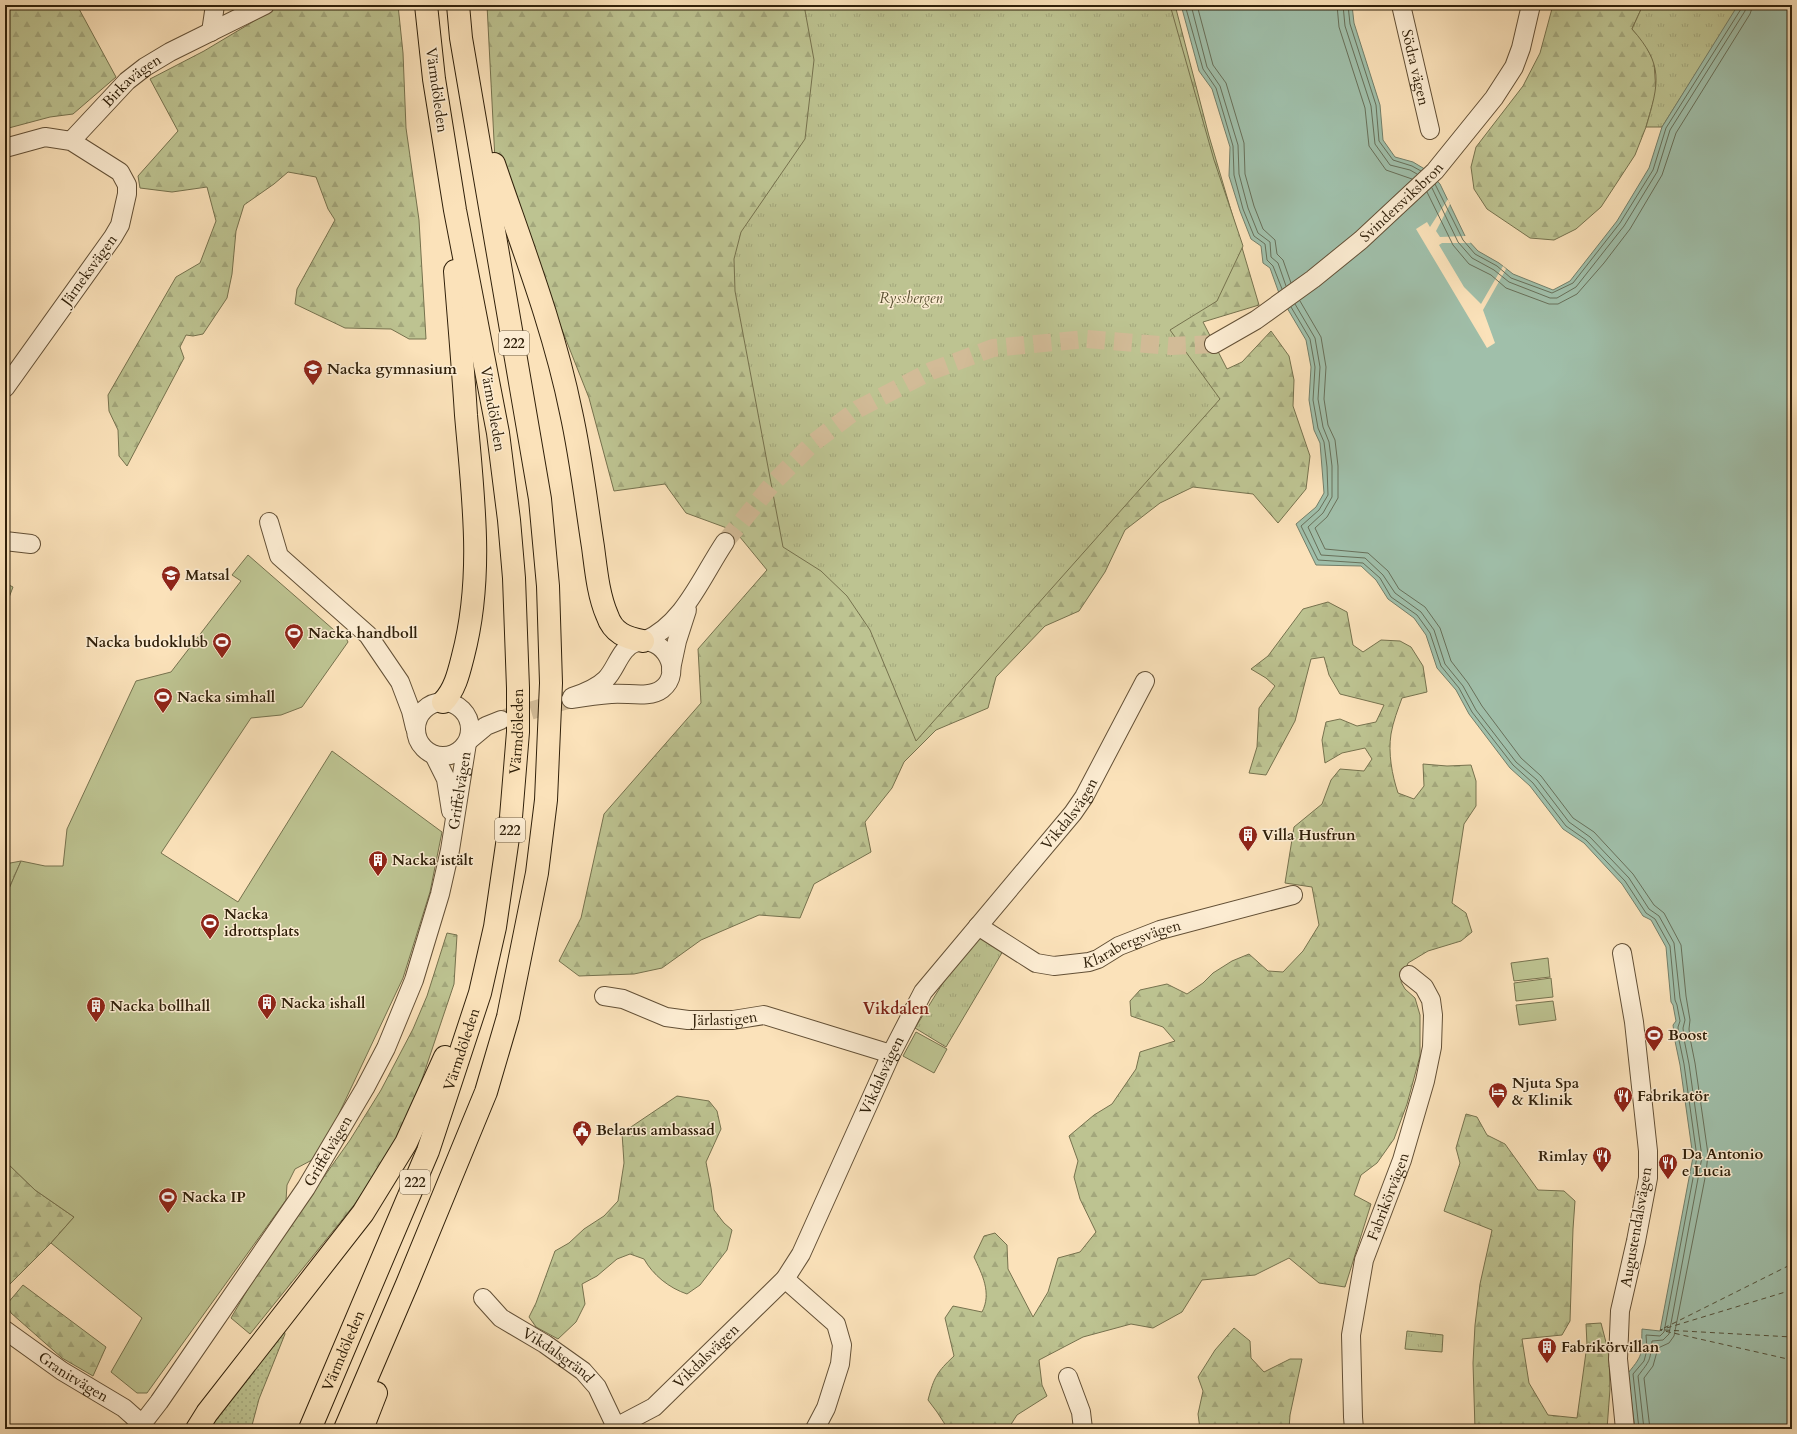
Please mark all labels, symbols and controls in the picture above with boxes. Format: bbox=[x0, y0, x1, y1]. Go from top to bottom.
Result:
street label: Södra vägen bbox=[1397, 27, 1434, 108]
street label: Värmdöleden bbox=[421, 46, 453, 134]
street label: Birkavägen bbox=[98, 49, 165, 111]
street label: Svindersviksbron bbox=[1355, 158, 1448, 246]
street label: Järneksvägen bbox=[55, 230, 122, 311]
park label: Ryssbergen bbox=[879, 288, 944, 308]
road number: 222 bbox=[499, 331, 529, 355]
school or university icon: Nacka gymnasium bbox=[302, 358, 324, 386]
place label: Nacka gymnasium bbox=[327, 359, 457, 379]
street label: Värmdöleden bbox=[476, 365, 510, 453]
school or university icon: Matsal bbox=[160, 564, 182, 592]
place label: Matsal bbox=[185, 565, 230, 585]
sports icon: Nacka handboll bbox=[283, 622, 305, 650]
place label: Nacka handboll bbox=[308, 623, 418, 643]
sports icon: Nacka budoklubb bbox=[211, 631, 233, 659]
place label: Nacka budoklubb bbox=[86, 632, 208, 652]
sports icon: Nacka simhall bbox=[152, 686, 174, 714]
place label: Nacka simhall bbox=[177, 687, 276, 707]
street label: Värmdöleden bbox=[505, 688, 528, 775]
street label: Griffelvägen bbox=[443, 749, 476, 831]
street label: Vikdalsvägen bbox=[1036, 774, 1102, 854]
road number: 222 bbox=[495, 818, 525, 842]
building icon: Villa Husfrun bbox=[1237, 824, 1259, 852]
place label: Villa Husfrun bbox=[1262, 825, 1356, 845]
building icon: Nacka istält bbox=[367, 849, 389, 877]
place label: Nacka istält bbox=[392, 850, 474, 870]
place label: Nacka idrottsplats bbox=[224, 904, 299, 941]
sports icon: Nacka idrottsplats bbox=[199, 912, 221, 940]
street label: Klarabergsvägen bbox=[1082, 915, 1183, 973]
building icon: Nacka ishall bbox=[256, 992, 278, 1020]
place label: Nacka ishall bbox=[281, 993, 366, 1013]
building icon: Nacka bollhall bbox=[85, 995, 107, 1023]
place label: Nacka bollhall bbox=[110, 996, 211, 1016]
district label: Vikdalen bbox=[863, 998, 930, 1020]
street label: Värmdöleden bbox=[439, 1005, 485, 1093]
street label: Järlastigen bbox=[690, 1006, 759, 1030]
sports icon: Boost bbox=[1643, 1024, 1665, 1052]
place label: Boost bbox=[1668, 1025, 1708, 1045]
street label: Vikdalsvägen bbox=[855, 1032, 909, 1118]
place label: Njuta Spa & Klinik bbox=[1512, 1073, 1580, 1110]
hotel icon: Njuta Spa & Klinik bbox=[1487, 1081, 1509, 1109]
restaurant icon: Fabrikatör bbox=[1612, 1085, 1634, 1113]
place label: Fabrikatör bbox=[1637, 1086, 1710, 1106]
street label: Griffelvägen bbox=[299, 1111, 357, 1190]
public building icon: Belarus ambassad bbox=[571, 1119, 593, 1147]
place label: Belarus ambassad bbox=[596, 1120, 715, 1140]
place label: Da Antonio e Lucia bbox=[1682, 1144, 1763, 1181]
restaurant icon: Rimlay bbox=[1591, 1145, 1613, 1173]
place label: Rimlay bbox=[1538, 1146, 1588, 1166]
street label: Fabrikörvägen bbox=[1362, 1150, 1414, 1243]
restaurant icon: Da Antonio e Lucia bbox=[1657, 1152, 1679, 1180]
street label: Augustendalsvägen bbox=[1616, 1165, 1657, 1289]
road number: 222 bbox=[400, 1170, 430, 1194]
sports icon: Nacka IP bbox=[157, 1186, 179, 1214]
place label: Nacka IP bbox=[182, 1187, 246, 1207]
street label: Värmdöleden bbox=[317, 1307, 369, 1394]
street label: Vikdalsvägen bbox=[669, 1319, 744, 1393]
street label: Vikdalsgränd bbox=[519, 1323, 599, 1387]
building icon: Fabrikörvillan bbox=[1536, 1336, 1558, 1364]
place label: Fabrikörvillan bbox=[1561, 1337, 1660, 1357]
street label: Granitvägen bbox=[34, 1347, 113, 1407]

